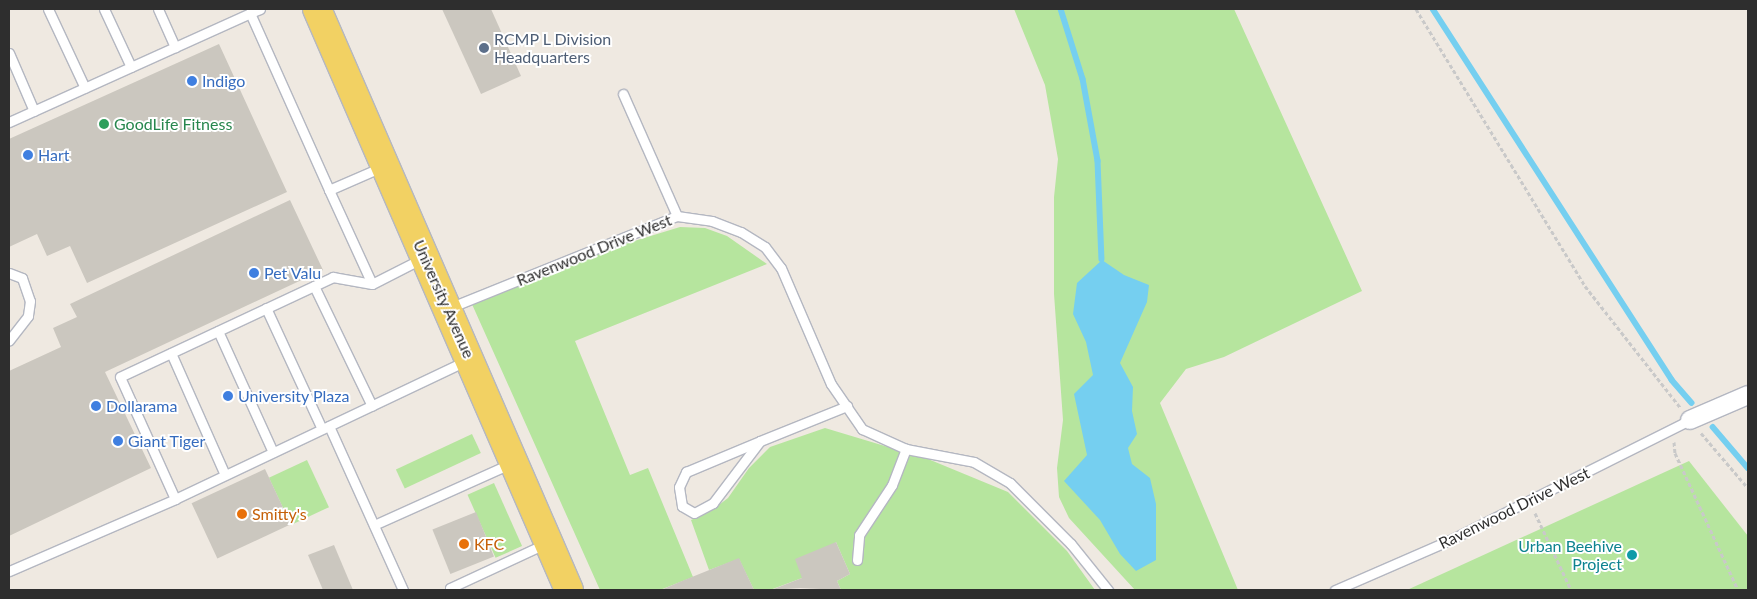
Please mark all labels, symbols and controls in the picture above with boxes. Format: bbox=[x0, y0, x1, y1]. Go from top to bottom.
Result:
place label: RCMP L Division Headquarters bbox=[494, 29, 612, 67]
marker: RCMP L Division Headquarters bbox=[478, 42, 490, 54]
place label: Indigo bbox=[202, 71, 245, 91]
marker: Indigo bbox=[186, 75, 198, 87]
place label: GoodLife Fitness bbox=[114, 114, 232, 134]
marker: GoodLife Fitness bbox=[98, 118, 110, 130]
place label: Hart bbox=[38, 145, 69, 165]
marker: Hart bbox=[22, 149, 34, 161]
street label: Ravenwood Drive West bbox=[514, 210, 674, 290]
street label: University Avenue bbox=[409, 236, 479, 362]
place label: Pet Valu bbox=[264, 263, 322, 283]
marker: Pet Valu bbox=[248, 267, 260, 279]
place label: University Plaza bbox=[238, 386, 350, 406]
marker: University Plaza bbox=[222, 390, 234, 402]
place label: Dollarama bbox=[106, 396, 177, 416]
marker: Dollarama bbox=[90, 400, 102, 412]
place label: Giant Tiger bbox=[128, 431, 206, 451]
marker: Giant Tiger bbox=[112, 435, 124, 447]
street label: Ravenwood Drive West bbox=[1435, 463, 1593, 553]
place label: Smitty's bbox=[252, 504, 307, 524]
marker: Smitty's bbox=[236, 508, 248, 520]
place label: KFC bbox=[474, 534, 504, 554]
place label: Urban Beehive Project bbox=[1518, 536, 1622, 574]
marker: KFC bbox=[458, 538, 470, 550]
marker: Urban Beehive Project bbox=[1626, 549, 1638, 561]

